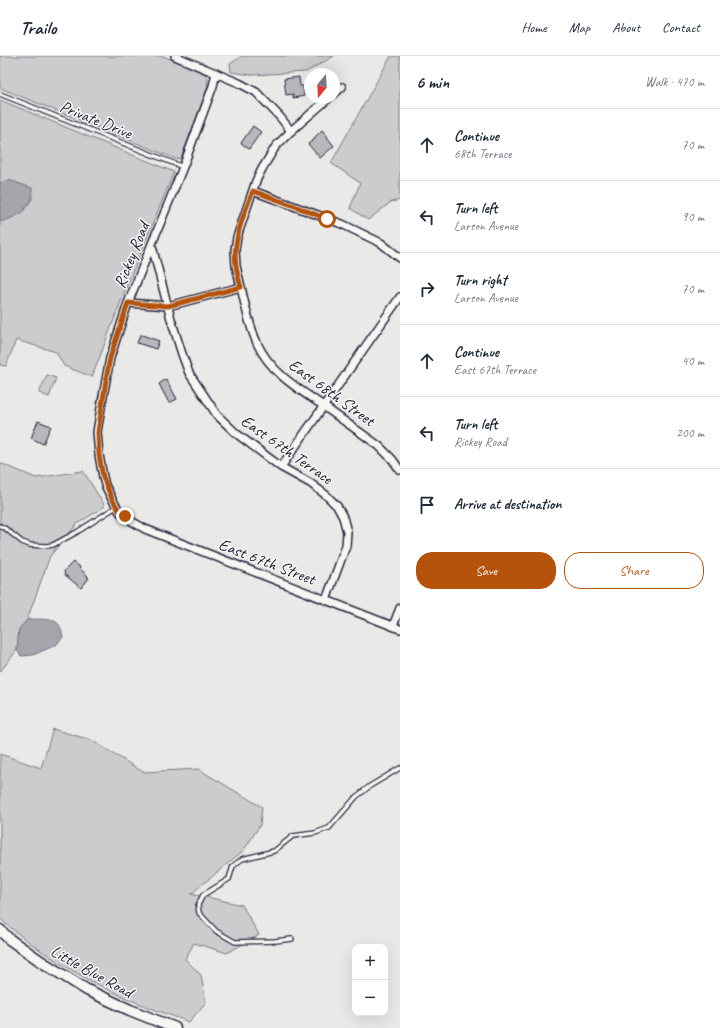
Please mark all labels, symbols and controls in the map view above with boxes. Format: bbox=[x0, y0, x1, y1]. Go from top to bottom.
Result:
text: Trailo bbox=[20, 16, 56, 40]
text: Home bbox=[521, 19, 547, 36]
text: Map bbox=[569, 19, 590, 36]
text: About bbox=[612, 19, 640, 36]
text: Contact bbox=[662, 19, 700, 36]
north arrow bbox=[304, 68, 340, 104]
text: 6 min bbox=[416, 72, 449, 93]
text: Walk · 470 m bbox=[645, 74, 704, 90]
street label: Private Drive bbox=[57, 96, 136, 144]
text: Continue bbox=[454, 127, 499, 146]
icon: ahead bbox=[416, 134, 438, 156]
text: 70 m bbox=[682, 137, 704, 153]
text: 68th Terrace bbox=[454, 146, 511, 162]
text: Turn left bbox=[454, 199, 497, 218]
icon: left bbox=[416, 206, 438, 228]
text: 90 m bbox=[682, 209, 704, 225]
route start bbox=[318, 210, 336, 228]
street label: Rickey Road bbox=[109, 217, 155, 291]
text: Larson Avenue bbox=[454, 218, 518, 234]
text: Turn right bbox=[454, 271, 507, 290]
icon: right bbox=[416, 278, 438, 300]
text: 70 m bbox=[682, 281, 704, 297]
text: Larson Avenue bbox=[454, 290, 518, 306]
text: Continue bbox=[454, 343, 499, 362]
icon: ahead bbox=[416, 350, 438, 372]
text: 40 m bbox=[682, 353, 704, 369]
street label: East 68th Street bbox=[285, 354, 381, 432]
text: East 67th Terrace bbox=[454, 362, 536, 378]
street label: East 67th Terrace bbox=[237, 410, 338, 490]
text: Turn left bbox=[454, 415, 497, 434]
icon: left bbox=[416, 422, 438, 444]
text: 200 m bbox=[676, 425, 704, 441]
text: Rickey Road bbox=[454, 434, 507, 450]
icon: arrive bbox=[416, 494, 438, 516]
text: Arrive at destination bbox=[454, 495, 561, 514]
route end bbox=[116, 507, 134, 525]
street label: East 67th Street bbox=[216, 533, 320, 590]
button: Save bbox=[416, 552, 556, 589]
button: Share bbox=[564, 552, 704, 589]
street label: Little Blue Road bbox=[47, 940, 138, 1004]
map controls bbox=[352, 944, 388, 1016]
button: + bbox=[352, 944, 388, 980]
button: − bbox=[352, 980, 388, 1016]

